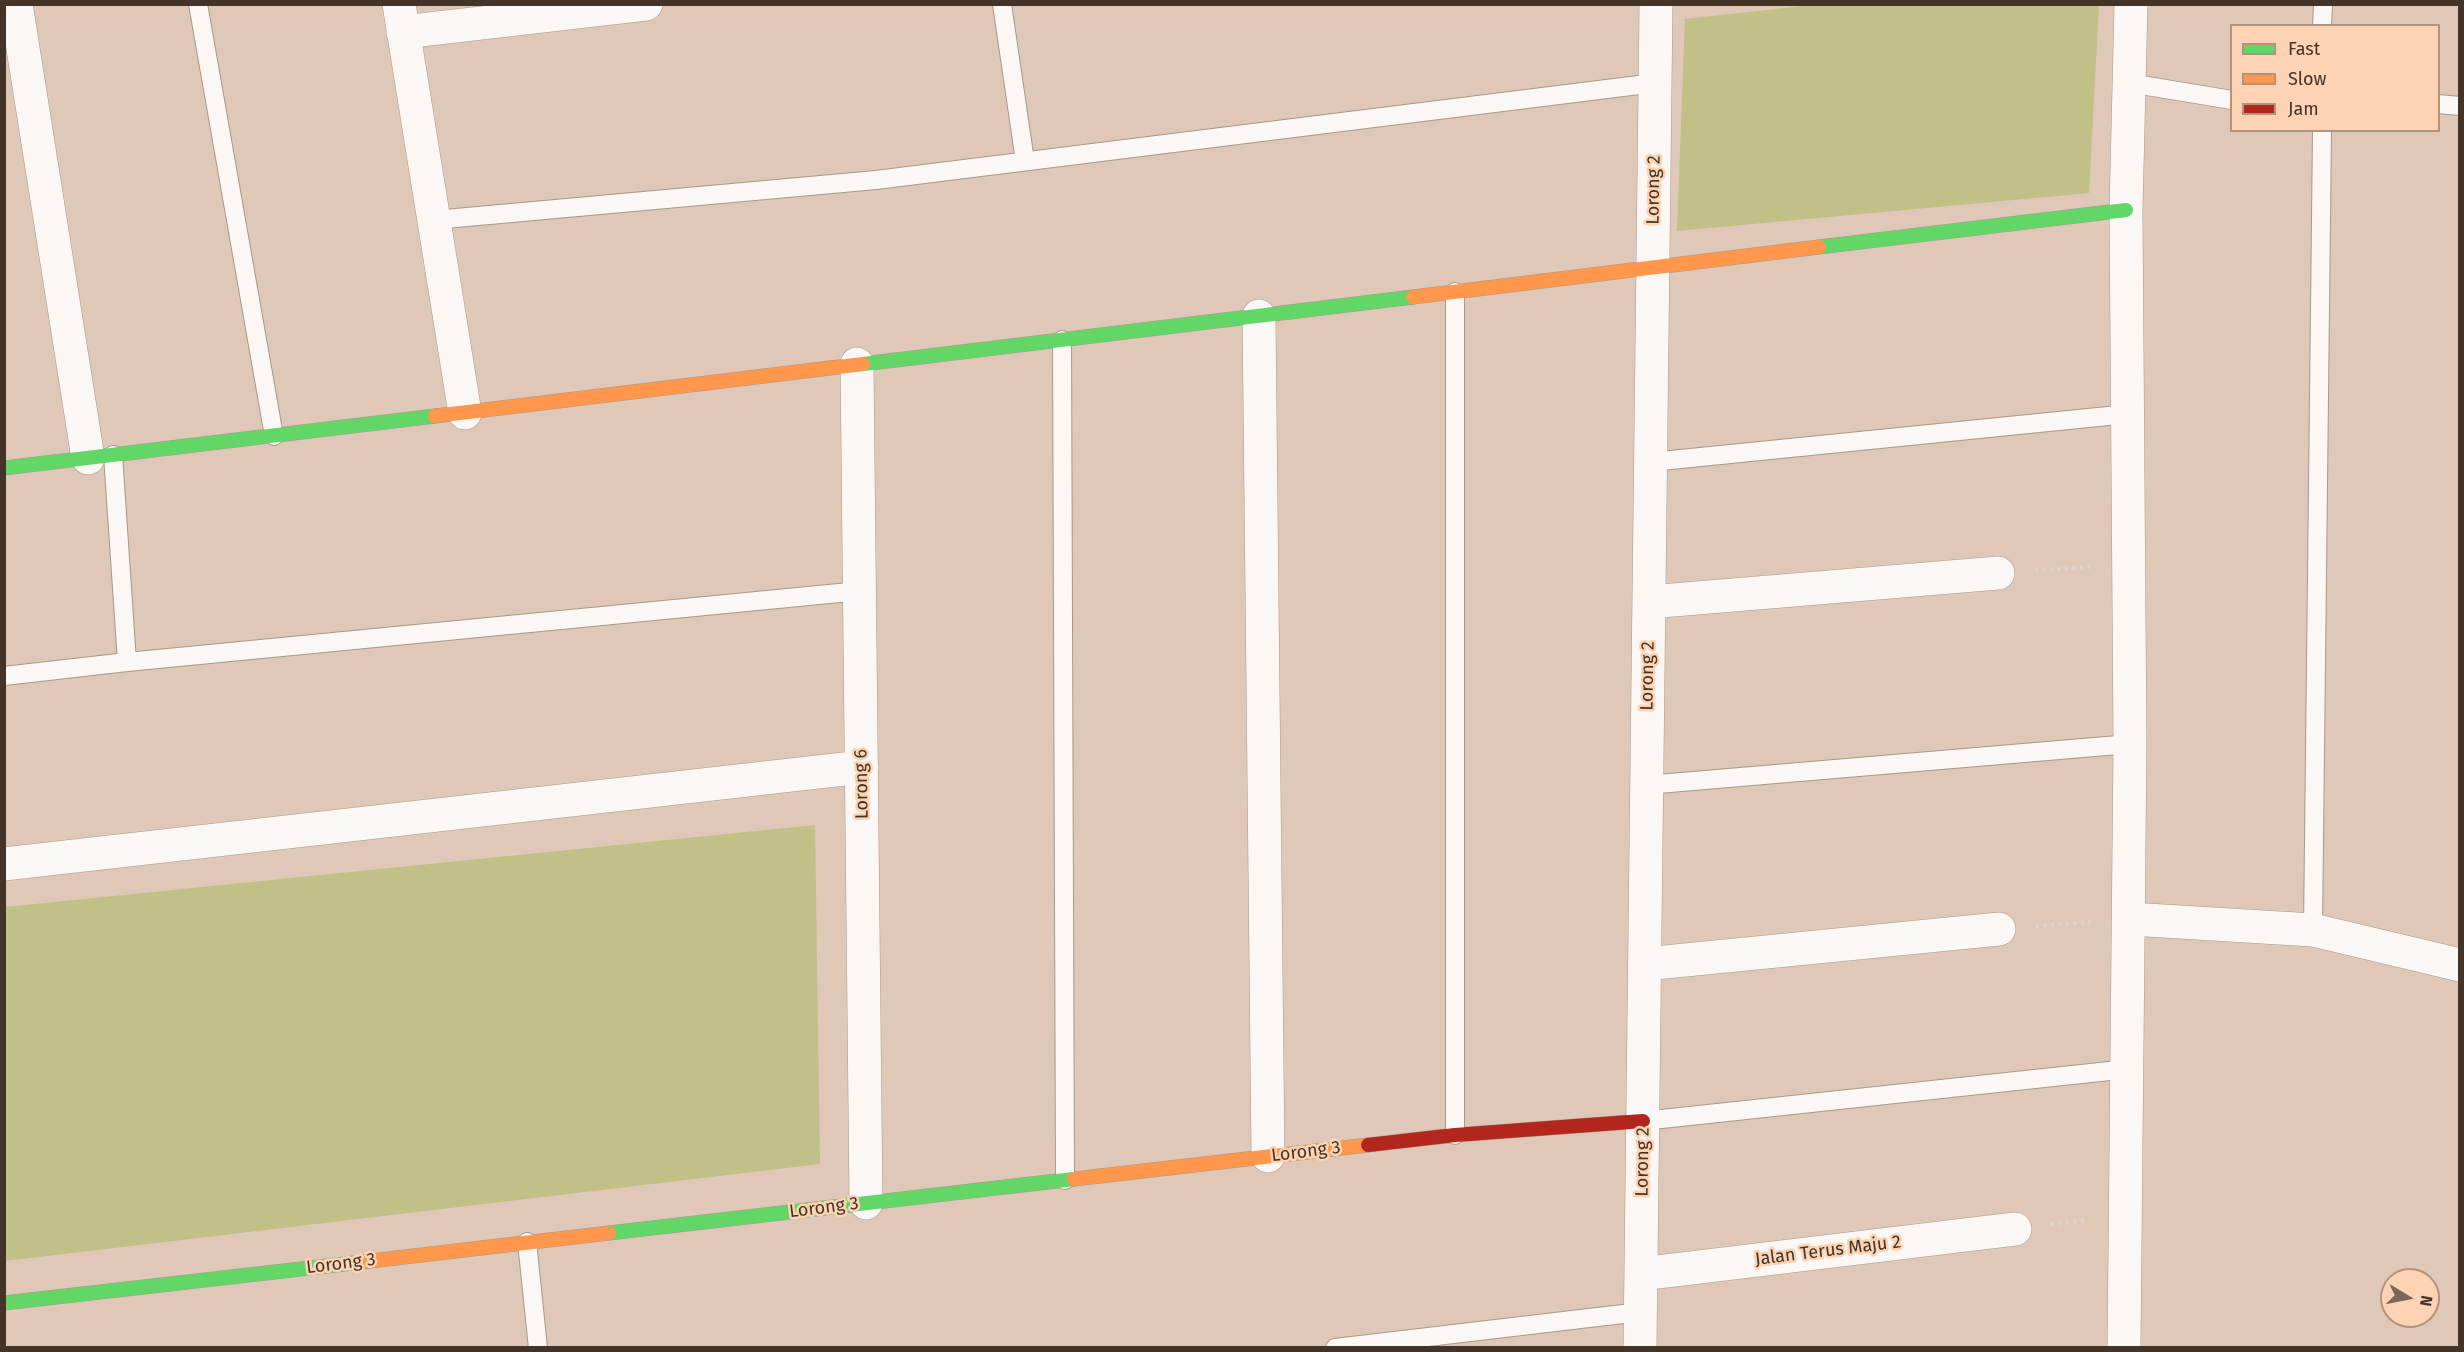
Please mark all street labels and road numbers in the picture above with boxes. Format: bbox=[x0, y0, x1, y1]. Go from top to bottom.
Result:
street label: Lorong 2 bbox=[1643, 155, 1665, 225]
street label: Lorong 2 bbox=[1637, 641, 1659, 711]
street label: Lorong 6 bbox=[851, 749, 873, 819]
street label: Lorong 2 bbox=[1632, 1127, 1654, 1197]
street label: Lorong 3 bbox=[1270, 1137, 1342, 1167]
street label: Lorong 3 bbox=[788, 1193, 860, 1223]
street label: Jalan Terus Maju 2 bbox=[1754, 1231, 1902, 1271]
street label: Lorong 3 bbox=[305, 1249, 377, 1279]

